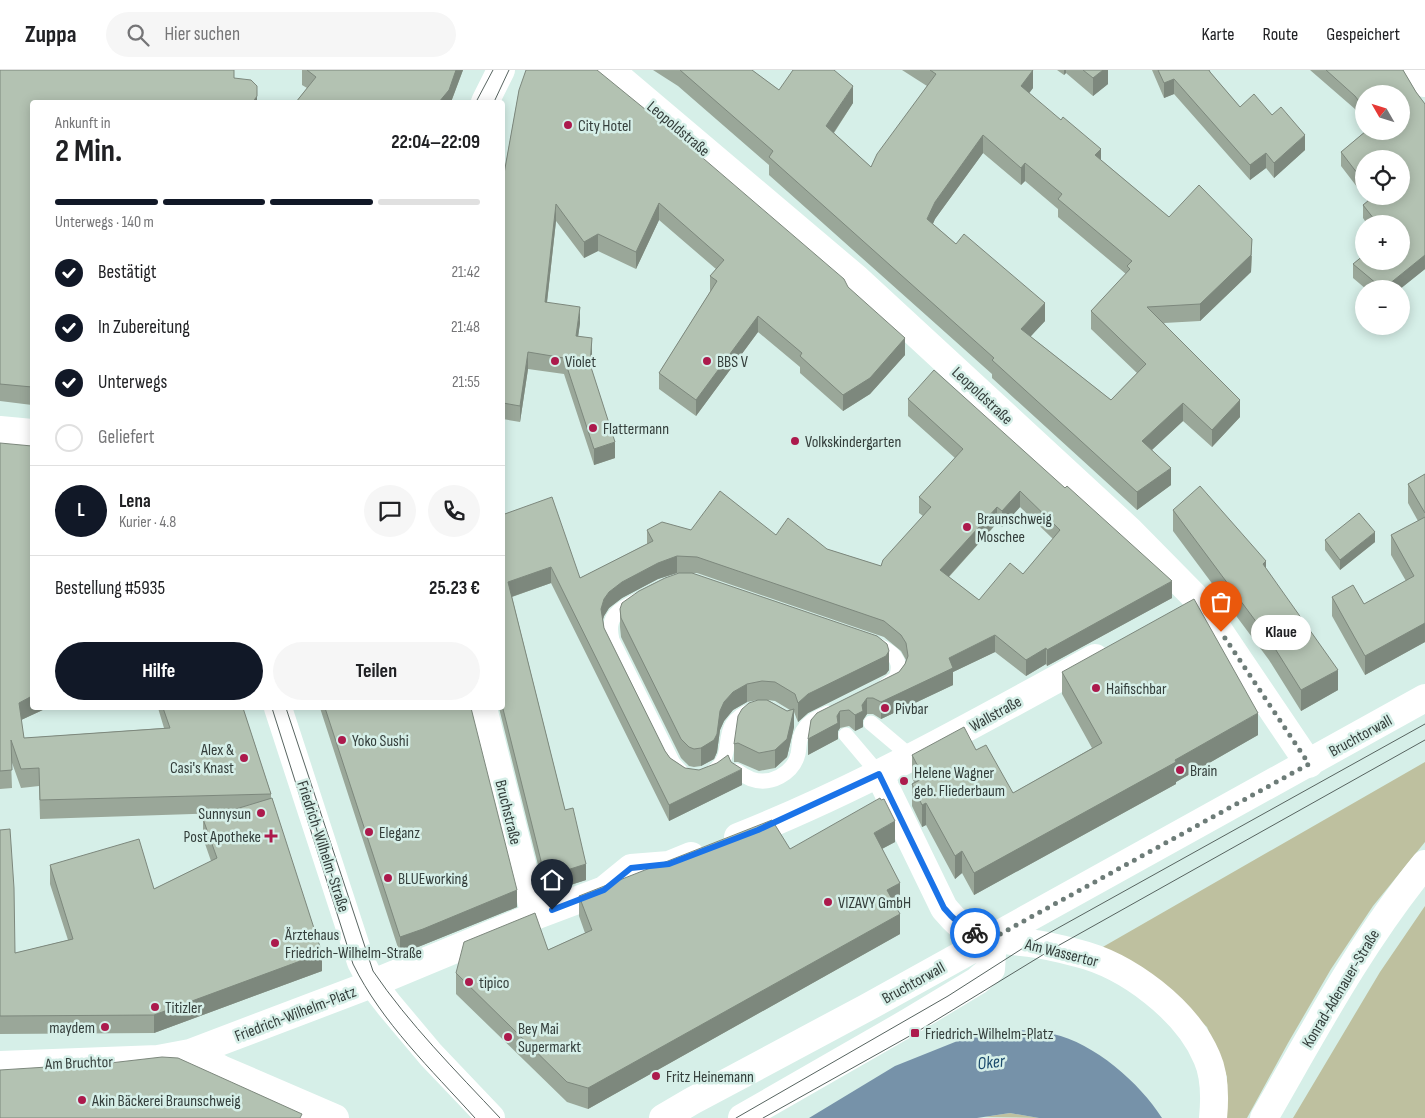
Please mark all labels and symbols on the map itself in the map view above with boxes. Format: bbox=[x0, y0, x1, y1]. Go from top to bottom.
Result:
north arrow bbox=[1355, 85, 1410, 140]
street label: Leopoldstraße bbox=[643, 97, 713, 161]
place label: City Hotel bbox=[578, 117, 631, 136]
marker: City Hotel bbox=[562, 119, 574, 131]
place label: Violet bbox=[565, 353, 596, 372]
place label: BBS V bbox=[717, 353, 749, 372]
marker: Violet bbox=[549, 355, 561, 367]
marker: BBS V bbox=[701, 355, 713, 367]
street label: Leopoldstraße bbox=[948, 363, 1016, 429]
place label: Flattermann bbox=[603, 420, 669, 439]
marker: Flattermann bbox=[587, 422, 599, 434]
place label: Volkskindergarten bbox=[805, 433, 901, 452]
marker: Volkskindergarten bbox=[789, 435, 801, 447]
place label: Braunschweig Moschee bbox=[977, 510, 1052, 547]
marker: Braunschweig Moschee bbox=[961, 521, 973, 533]
pin bbox=[1200, 581, 1242, 632]
callout: Klaue bbox=[1251, 614, 1311, 650]
place label: Haifischbar bbox=[1106, 680, 1167, 699]
marker: Haifischbar bbox=[1090, 682, 1102, 694]
street label: Wallstraße bbox=[966, 692, 1025, 736]
place label: Pivbar bbox=[895, 700, 929, 719]
marker: Pivbar bbox=[879, 702, 891, 714]
street label: Bruchtorwall bbox=[1326, 711, 1395, 761]
place label: Yoko Sushi bbox=[352, 732, 409, 751]
marker: Yoko Sushi bbox=[336, 734, 348, 746]
place label: Alex & Casi's Knast bbox=[170, 741, 234, 778]
marker: Alex & Casi's Knast bbox=[238, 752, 250, 764]
place label: Brain bbox=[1190, 762, 1217, 781]
place label: Helene Wagner geb. Fliederbaum bbox=[914, 764, 1005, 801]
marker: Brain bbox=[1174, 764, 1186, 776]
marker: Helene Wagner geb. Fliederbaum bbox=[898, 775, 910, 787]
street label: Friedrich-Wilhelm-Straße bbox=[292, 778, 353, 915]
street label: Bruchstraße bbox=[490, 778, 525, 847]
place label: Sunnysun bbox=[198, 805, 251, 824]
marker: Sunnysun bbox=[255, 807, 267, 819]
place label: Eleganz bbox=[379, 824, 420, 843]
marker: Eleganz bbox=[363, 826, 375, 838]
place label: Post Apotheke bbox=[184, 828, 261, 847]
marker: Post Apotheke bbox=[265, 830, 277, 842]
pin bbox=[531, 859, 573, 910]
place label: BLUEworking bbox=[398, 870, 468, 889]
marker: BLUEworking bbox=[382, 872, 394, 884]
place label: VIZAVY GmbH bbox=[838, 894, 911, 913]
marker: VIZAVY GmbH bbox=[822, 896, 834, 908]
courier bbox=[950, 908, 1000, 958]
place label: Ärztehaus Friedrich-Wilhelm-Straße bbox=[284, 926, 422, 963]
street label: Konrad-Adenauer-Straße bbox=[1298, 926, 1384, 1051]
street label: Am Wassertor bbox=[1022, 935, 1101, 972]
marker: Ärztehaus Friedrich-Wilhelm-Straße bbox=[269, 937, 281, 949]
street label: Bruchtorwall bbox=[879, 958, 948, 1008]
place label: tipico bbox=[479, 974, 509, 993]
marker: tipico bbox=[463, 976, 475, 988]
street label: Friedrich-Wilhelm-Platz bbox=[232, 982, 359, 1046]
place label: Titizler bbox=[165, 999, 202, 1018]
marker: Titizler bbox=[149, 1001, 161, 1013]
place label: maydem bbox=[49, 1019, 95, 1038]
place label: Bey Mai Supermarkt bbox=[518, 1020, 581, 1057]
marker: maydem bbox=[99, 1021, 111, 1033]
place label: Friedrich-Wilhelm-Platz bbox=[925, 1025, 1054, 1044]
marker: Friedrich-Wilhelm-Platz bbox=[909, 1027, 921, 1039]
marker: Bey Mai Supermarkt bbox=[502, 1031, 514, 1043]
water label: Oker bbox=[976, 1051, 1007, 1074]
street label: Am Bruchtor bbox=[44, 1053, 114, 1074]
place label: Fritz Heinemann bbox=[666, 1068, 754, 1087]
marker: Fritz Heinemann bbox=[650, 1070, 662, 1082]
place label: Akin Bäckerei Braunschweig bbox=[91, 1092, 241, 1111]
marker: Akin Bäckerei Braunschweig bbox=[76, 1094, 88, 1106]

